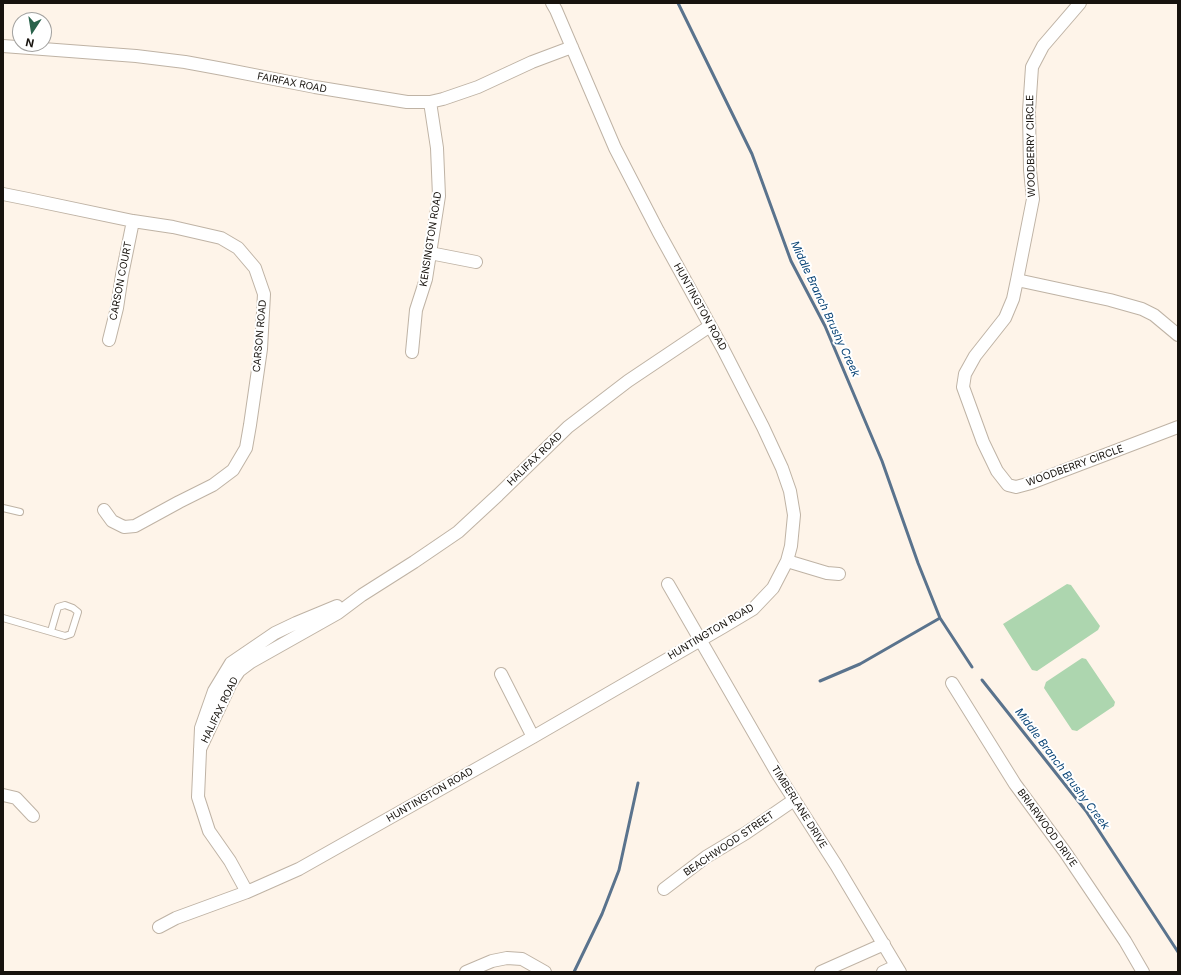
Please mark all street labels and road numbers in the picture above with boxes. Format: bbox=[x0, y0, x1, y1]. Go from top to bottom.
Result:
street label: FAIRFAX ROAD bbox=[256, 70, 328, 96]
street label: WOODBERRY CIRCLE bbox=[1024, 95, 1038, 197]
street label: KENSINGTON ROAD bbox=[418, 191, 444, 287]
street label: CARSON COURT bbox=[107, 241, 135, 321]
street label: HUNTINGTON ROAD bbox=[671, 261, 729, 353]
street label: CARSON ROAD bbox=[251, 299, 269, 373]
street label: HALIFAX ROAD bbox=[505, 430, 565, 488]
street label: WOODBERRY CIRCLE bbox=[1025, 443, 1125, 489]
street label: HUNTINGTON ROAD bbox=[666, 602, 756, 662]
street label: HALIFAX ROAD bbox=[199, 675, 241, 745]
street label: TIMBERLANE DRIVE bbox=[769, 763, 829, 851]
street label: HUNTINGTON ROAD bbox=[384, 765, 476, 825]
street label: BRIARWOOD DRIVE bbox=[1015, 787, 1079, 869]
street label: BEACHWOOD STREET bbox=[681, 809, 777, 879]

